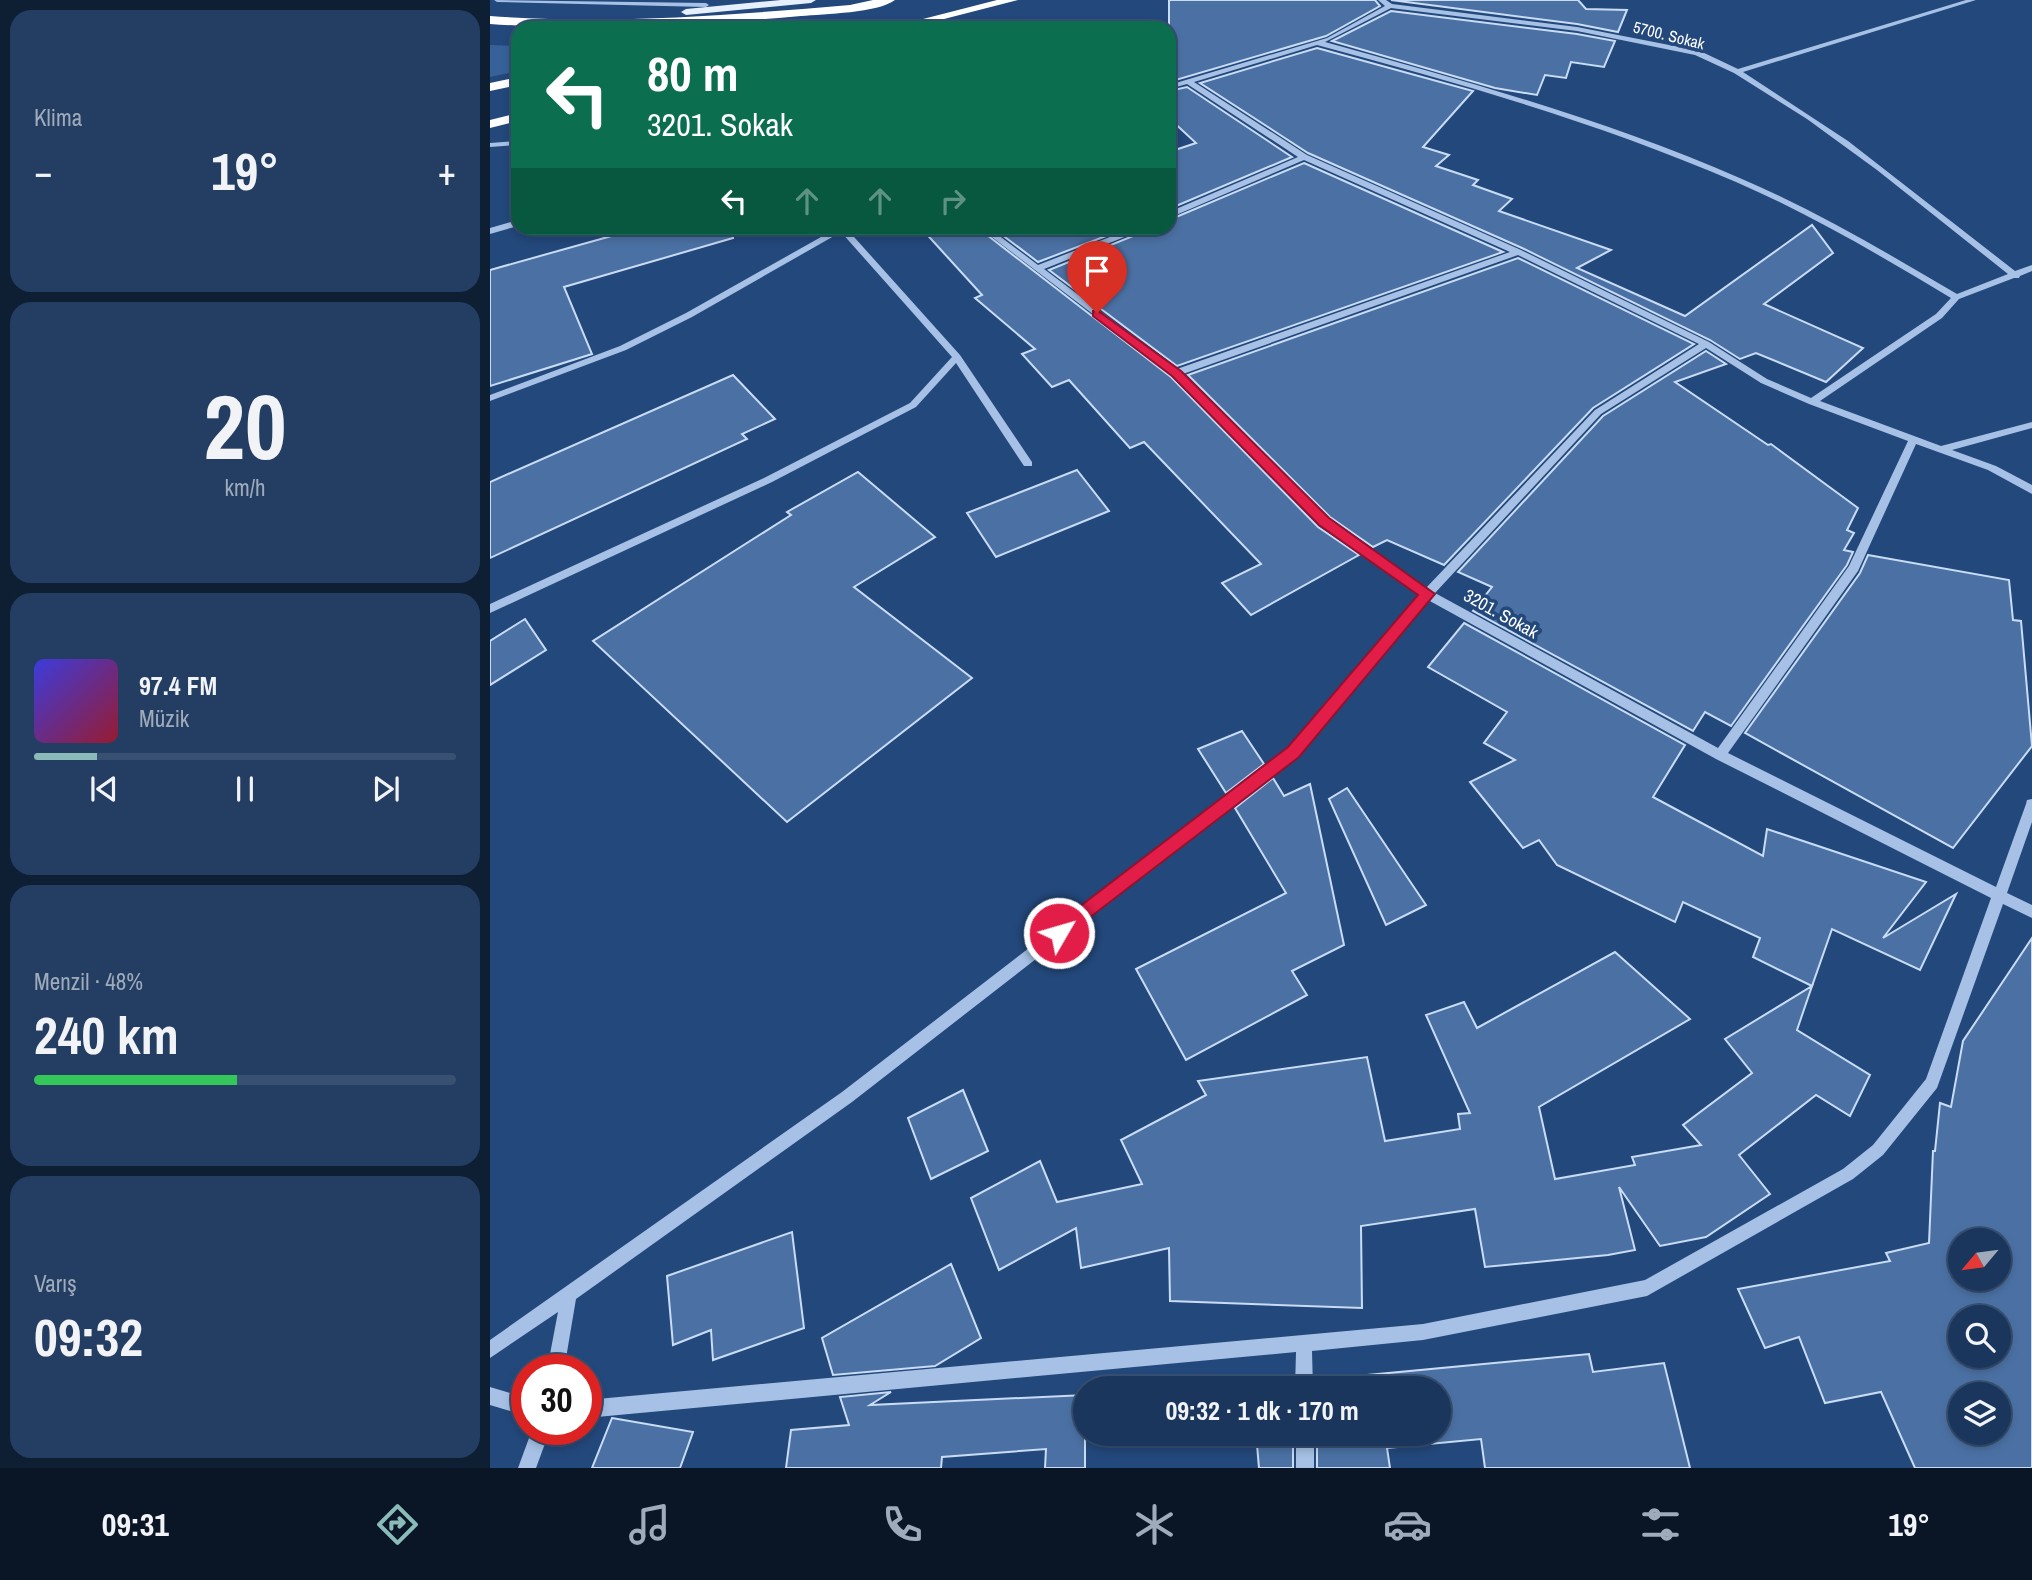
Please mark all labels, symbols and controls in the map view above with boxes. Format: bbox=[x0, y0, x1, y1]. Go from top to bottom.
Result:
street label: 5700. Sokak bbox=[1631, 16, 1707, 55]
text: 80 m bbox=[647, 40, 739, 106]
icon: left bbox=[532, 49, 623, 140]
text: Klima bbox=[34, 102, 82, 133]
text: 3201. Sokak bbox=[647, 103, 793, 146]
text: 19° bbox=[211, 136, 279, 206]
text: − bbox=[34, 146, 52, 197]
text: + bbox=[438, 146, 456, 197]
icon: left bbox=[715, 182, 753, 220]
icon: ahead bbox=[788, 182, 826, 220]
icon: ahead bbox=[861, 182, 899, 220]
icon: right bbox=[934, 182, 972, 220]
pin bbox=[1067, 241, 1127, 313]
icon: arrive bbox=[1078, 252, 1116, 290]
text: 20 bbox=[204, 365, 287, 487]
text: km/h bbox=[225, 472, 265, 503]
street label: 3201. Sokak bbox=[1459, 583, 1544, 645]
text: 97.4 FM bbox=[139, 668, 217, 703]
text: Müzik bbox=[139, 703, 189, 734]
icon: previous bbox=[85, 770, 123, 808]
icon: pause bbox=[226, 770, 264, 808]
icon: next bbox=[367, 770, 405, 808]
position arrow bbox=[1022, 896, 1096, 970]
text: Menzil · 48% bbox=[34, 966, 143, 997]
text: 240 km bbox=[34, 1000, 179, 1070]
north arrow bbox=[1948, 1228, 2011, 1292]
map controls bbox=[1948, 1228, 2011, 1445]
text: Varış bbox=[34, 1268, 77, 1299]
text: 09:32 bbox=[34, 1302, 143, 1372]
button: search bbox=[1948, 1305, 2011, 1368]
speed limit sign: 30 bbox=[511, 1354, 602, 1445]
button: layers bbox=[1948, 1382, 2011, 1445]
text: 09:32 · 1 dk · 170 m bbox=[1165, 1393, 1359, 1428]
icon: directions bbox=[373, 1500, 422, 1549]
icon: music bbox=[625, 1500, 674, 1549]
icon: phone bbox=[878, 1500, 927, 1549]
icon: climate bbox=[1130, 1500, 1179, 1549]
icon: car bbox=[1383, 1500, 1432, 1549]
icon: filters bbox=[1636, 1500, 1685, 1549]
text: 09:31 bbox=[102, 1503, 169, 1546]
text: 19° bbox=[1888, 1503, 1930, 1546]

